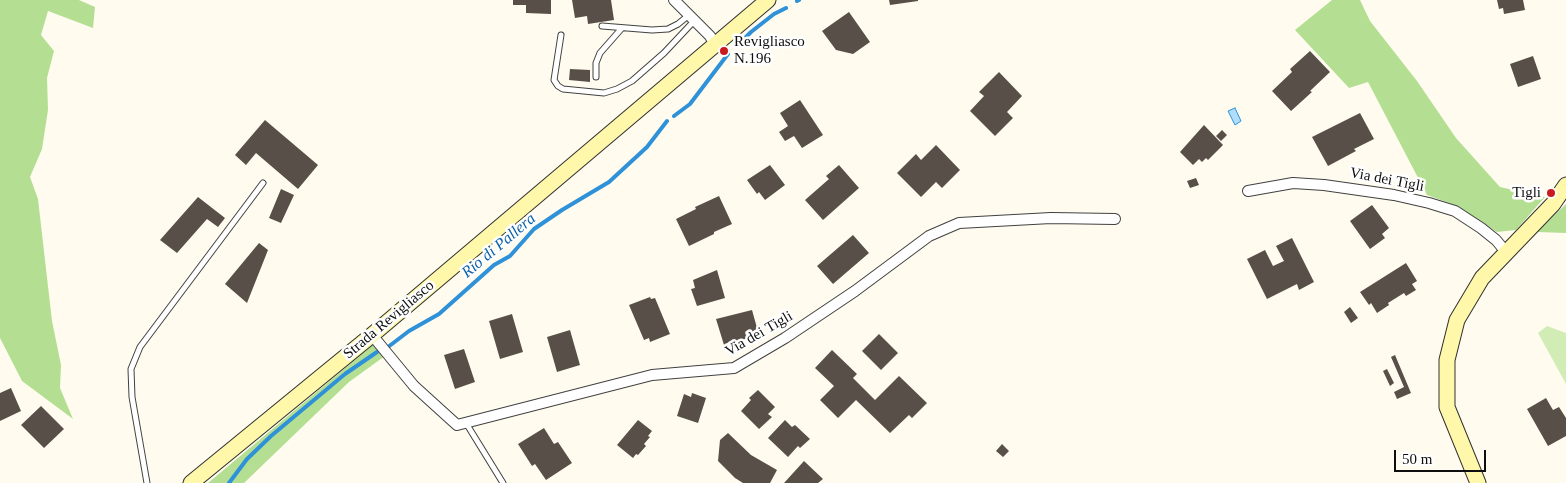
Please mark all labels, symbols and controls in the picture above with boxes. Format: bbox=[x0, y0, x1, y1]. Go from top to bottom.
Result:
place label: Revigliasco N.196 bbox=[734, 33, 805, 68]
marker: Revigliasco N.196 bbox=[718, 45, 730, 57]
street label: Via dei Tigli bbox=[1348, 164, 1426, 196]
place label: Tigli bbox=[1512, 184, 1541, 202]
marker: Tigli bbox=[1545, 187, 1557, 199]
water label: Rio di Pallera bbox=[458, 210, 540, 282]
street label: Strada Revigliasco bbox=[340, 277, 438, 363]
street label: Via dei Tigli bbox=[722, 307, 796, 361]
scale bar bbox=[1396, 440, 1488, 472]
text: 50 m bbox=[1402, 451, 1432, 467]

